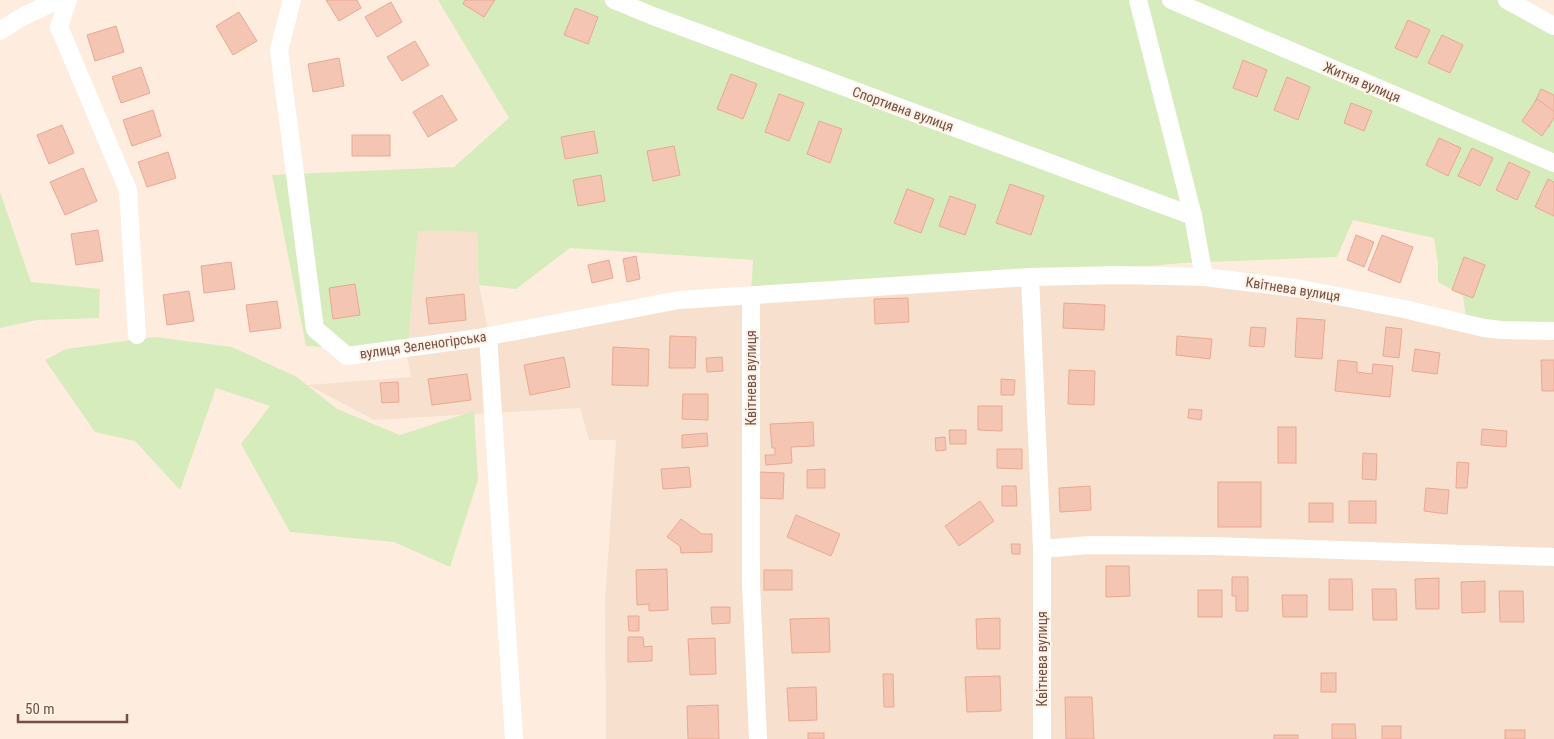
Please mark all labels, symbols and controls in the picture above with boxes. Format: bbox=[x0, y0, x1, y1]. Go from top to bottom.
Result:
street label: Житня вулиця bbox=[1321, 59, 1403, 105]
street label: Спортивна вулиця bbox=[850, 83, 956, 135]
street label: Квітнева вулиця bbox=[1244, 274, 1342, 304]
street label: вулиця Зеленогірська bbox=[359, 328, 487, 362]
street label: Квітнева вулиця bbox=[743, 330, 759, 426]
street label: Квітнева вулиця bbox=[1034, 611, 1050, 707]
scale bar bbox=[18, 692, 126, 724]
text: 50 m bbox=[25, 700, 55, 718]

